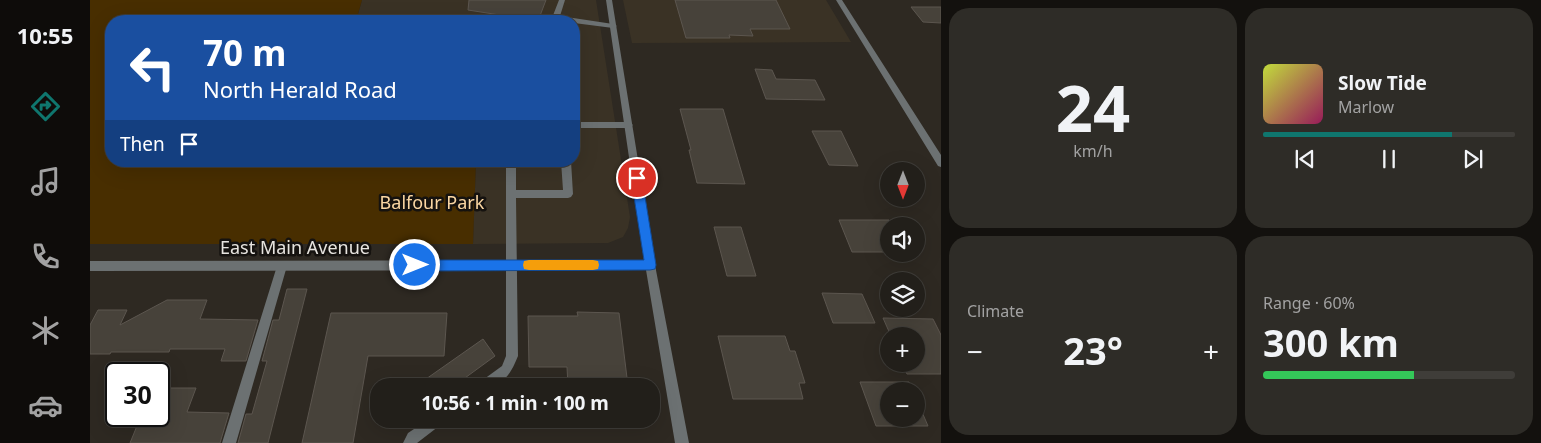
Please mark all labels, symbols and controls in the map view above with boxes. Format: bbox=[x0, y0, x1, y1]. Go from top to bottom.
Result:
text: 10:55 bbox=[17, 20, 73, 50]
text: 70 m bbox=[203, 29, 286, 76]
icon: left bbox=[120, 35, 185, 100]
text: 24 bbox=[1056, 63, 1130, 151]
text: Slow Tide bbox=[1338, 70, 1427, 96]
text: North Herald Road bbox=[203, 74, 397, 104]
icon: directions bbox=[28, 89, 63, 124]
text: Marlow bbox=[1338, 96, 1394, 118]
icon: arrive bbox=[175, 130, 203, 158]
text: Then bbox=[120, 131, 165, 157]
text: km/h bbox=[1073, 140, 1113, 162]
icon: previous bbox=[1291, 145, 1319, 173]
icon: pause bbox=[1375, 145, 1403, 173]
icon: next bbox=[1459, 145, 1487, 173]
pin bbox=[616, 157, 658, 199]
north arrow bbox=[880, 162, 925, 208]
map controls bbox=[880, 162, 925, 427]
icon: music bbox=[28, 164, 63, 199]
icon: arrive bbox=[623, 164, 651, 192]
park label: Balfour Park bbox=[380, 190, 485, 214]
button: sound bbox=[880, 217, 925, 262]
street label: East Main Avenue bbox=[220, 235, 370, 259]
position arrow bbox=[388, 238, 440, 290]
icon: phone bbox=[28, 239, 63, 274]
button: layers bbox=[880, 272, 925, 317]
text: Range · 60% bbox=[1263, 292, 1355, 314]
text: Climate bbox=[967, 300, 1024, 322]
icon: climate bbox=[28, 313, 63, 348]
text: 300 km bbox=[1263, 316, 1399, 368]
text: 23° bbox=[1063, 324, 1123, 376]
button: + bbox=[880, 327, 925, 372]
text: − bbox=[967, 332, 983, 370]
text: + bbox=[1203, 332, 1219, 370]
speed limit sign: 30 bbox=[105, 362, 170, 427]
button: − bbox=[880, 382, 925, 427]
icon: car bbox=[28, 388, 63, 423]
text: 10:56 · 1 min · 100 m bbox=[421, 390, 609, 416]

